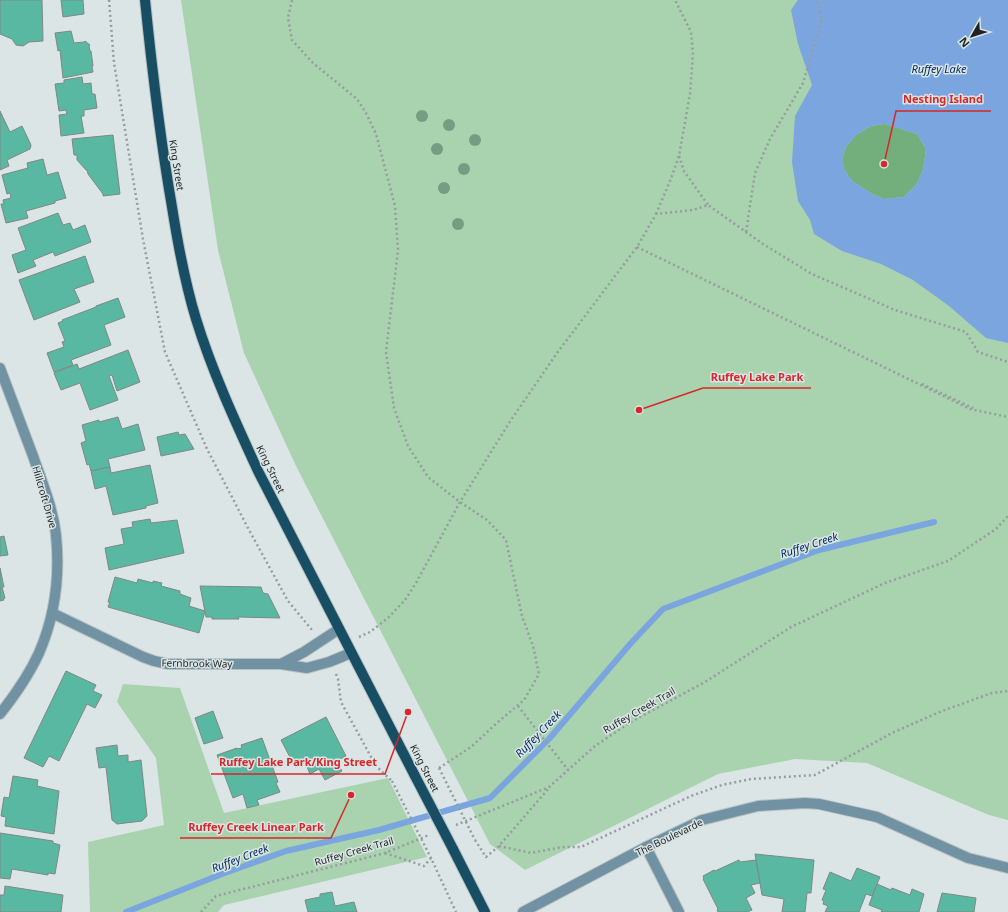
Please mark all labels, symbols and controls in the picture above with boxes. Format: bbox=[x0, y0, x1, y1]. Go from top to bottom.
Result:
north arrow bbox=[952, 16, 992, 56]
text: N bbox=[955, 34, 972, 51]
water label: Ruffey Lake bbox=[911, 61, 967, 76]
callout: Nesting Island bbox=[896, 88, 991, 111]
text: Nesting Island bbox=[903, 91, 983, 106]
street label: King Street bbox=[166, 138, 188, 192]
callout: Ruffey Lake Park bbox=[703, 365, 811, 388]
text: Ruffey Lake Park bbox=[711, 369, 803, 384]
street label: King Street bbox=[253, 443, 289, 496]
street label: Hillcroft Drive bbox=[29, 464, 61, 530]
water label: Ruffey Creek bbox=[778, 528, 840, 561]
street label: Fernbrook Way bbox=[161, 655, 234, 671]
street label: Ruffey Creek Trail bbox=[600, 684, 678, 736]
water label: Ruffey Creek bbox=[511, 706, 564, 760]
street label: King Street bbox=[407, 742, 443, 795]
callout: Ruffey Lake Park/King Street bbox=[211, 751, 385, 774]
text: Ruffey Lake Park/King Street bbox=[219, 754, 377, 769]
callout: Ruffey Creek Linear Park bbox=[180, 815, 331, 838]
street label: The Boulevarde bbox=[633, 815, 705, 859]
text: Ruffey Creek Linear Park bbox=[188, 819, 324, 834]
street label: Ruffey Creek Trail bbox=[313, 833, 395, 869]
water label: Ruffey Creek bbox=[209, 840, 271, 875]

